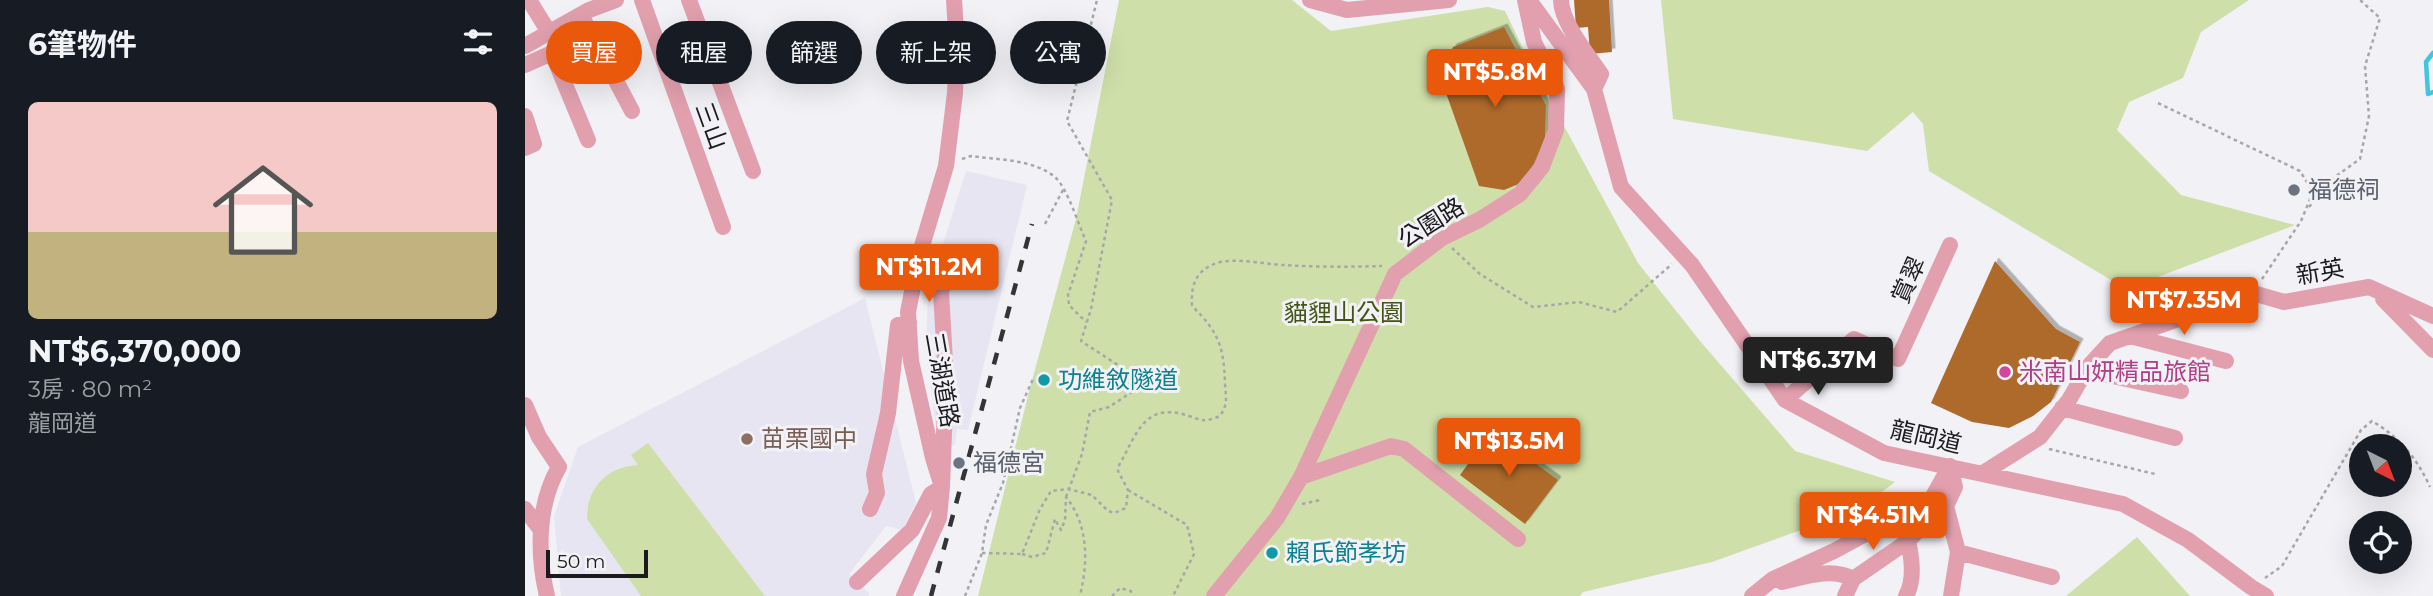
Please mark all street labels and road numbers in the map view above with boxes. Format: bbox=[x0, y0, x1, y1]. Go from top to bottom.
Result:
street label: 三山 bbox=[690, 98, 733, 153]
street label: 公園路 bbox=[1393, 191, 1469, 254]
street label: 賞翠 bbox=[1886, 252, 1932, 308]
street label: 新英 bbox=[2294, 253, 2346, 290]
street label: 三湖道路 bbox=[920, 330, 965, 430]
street label: 龍岡道 bbox=[1888, 414, 1964, 459]

